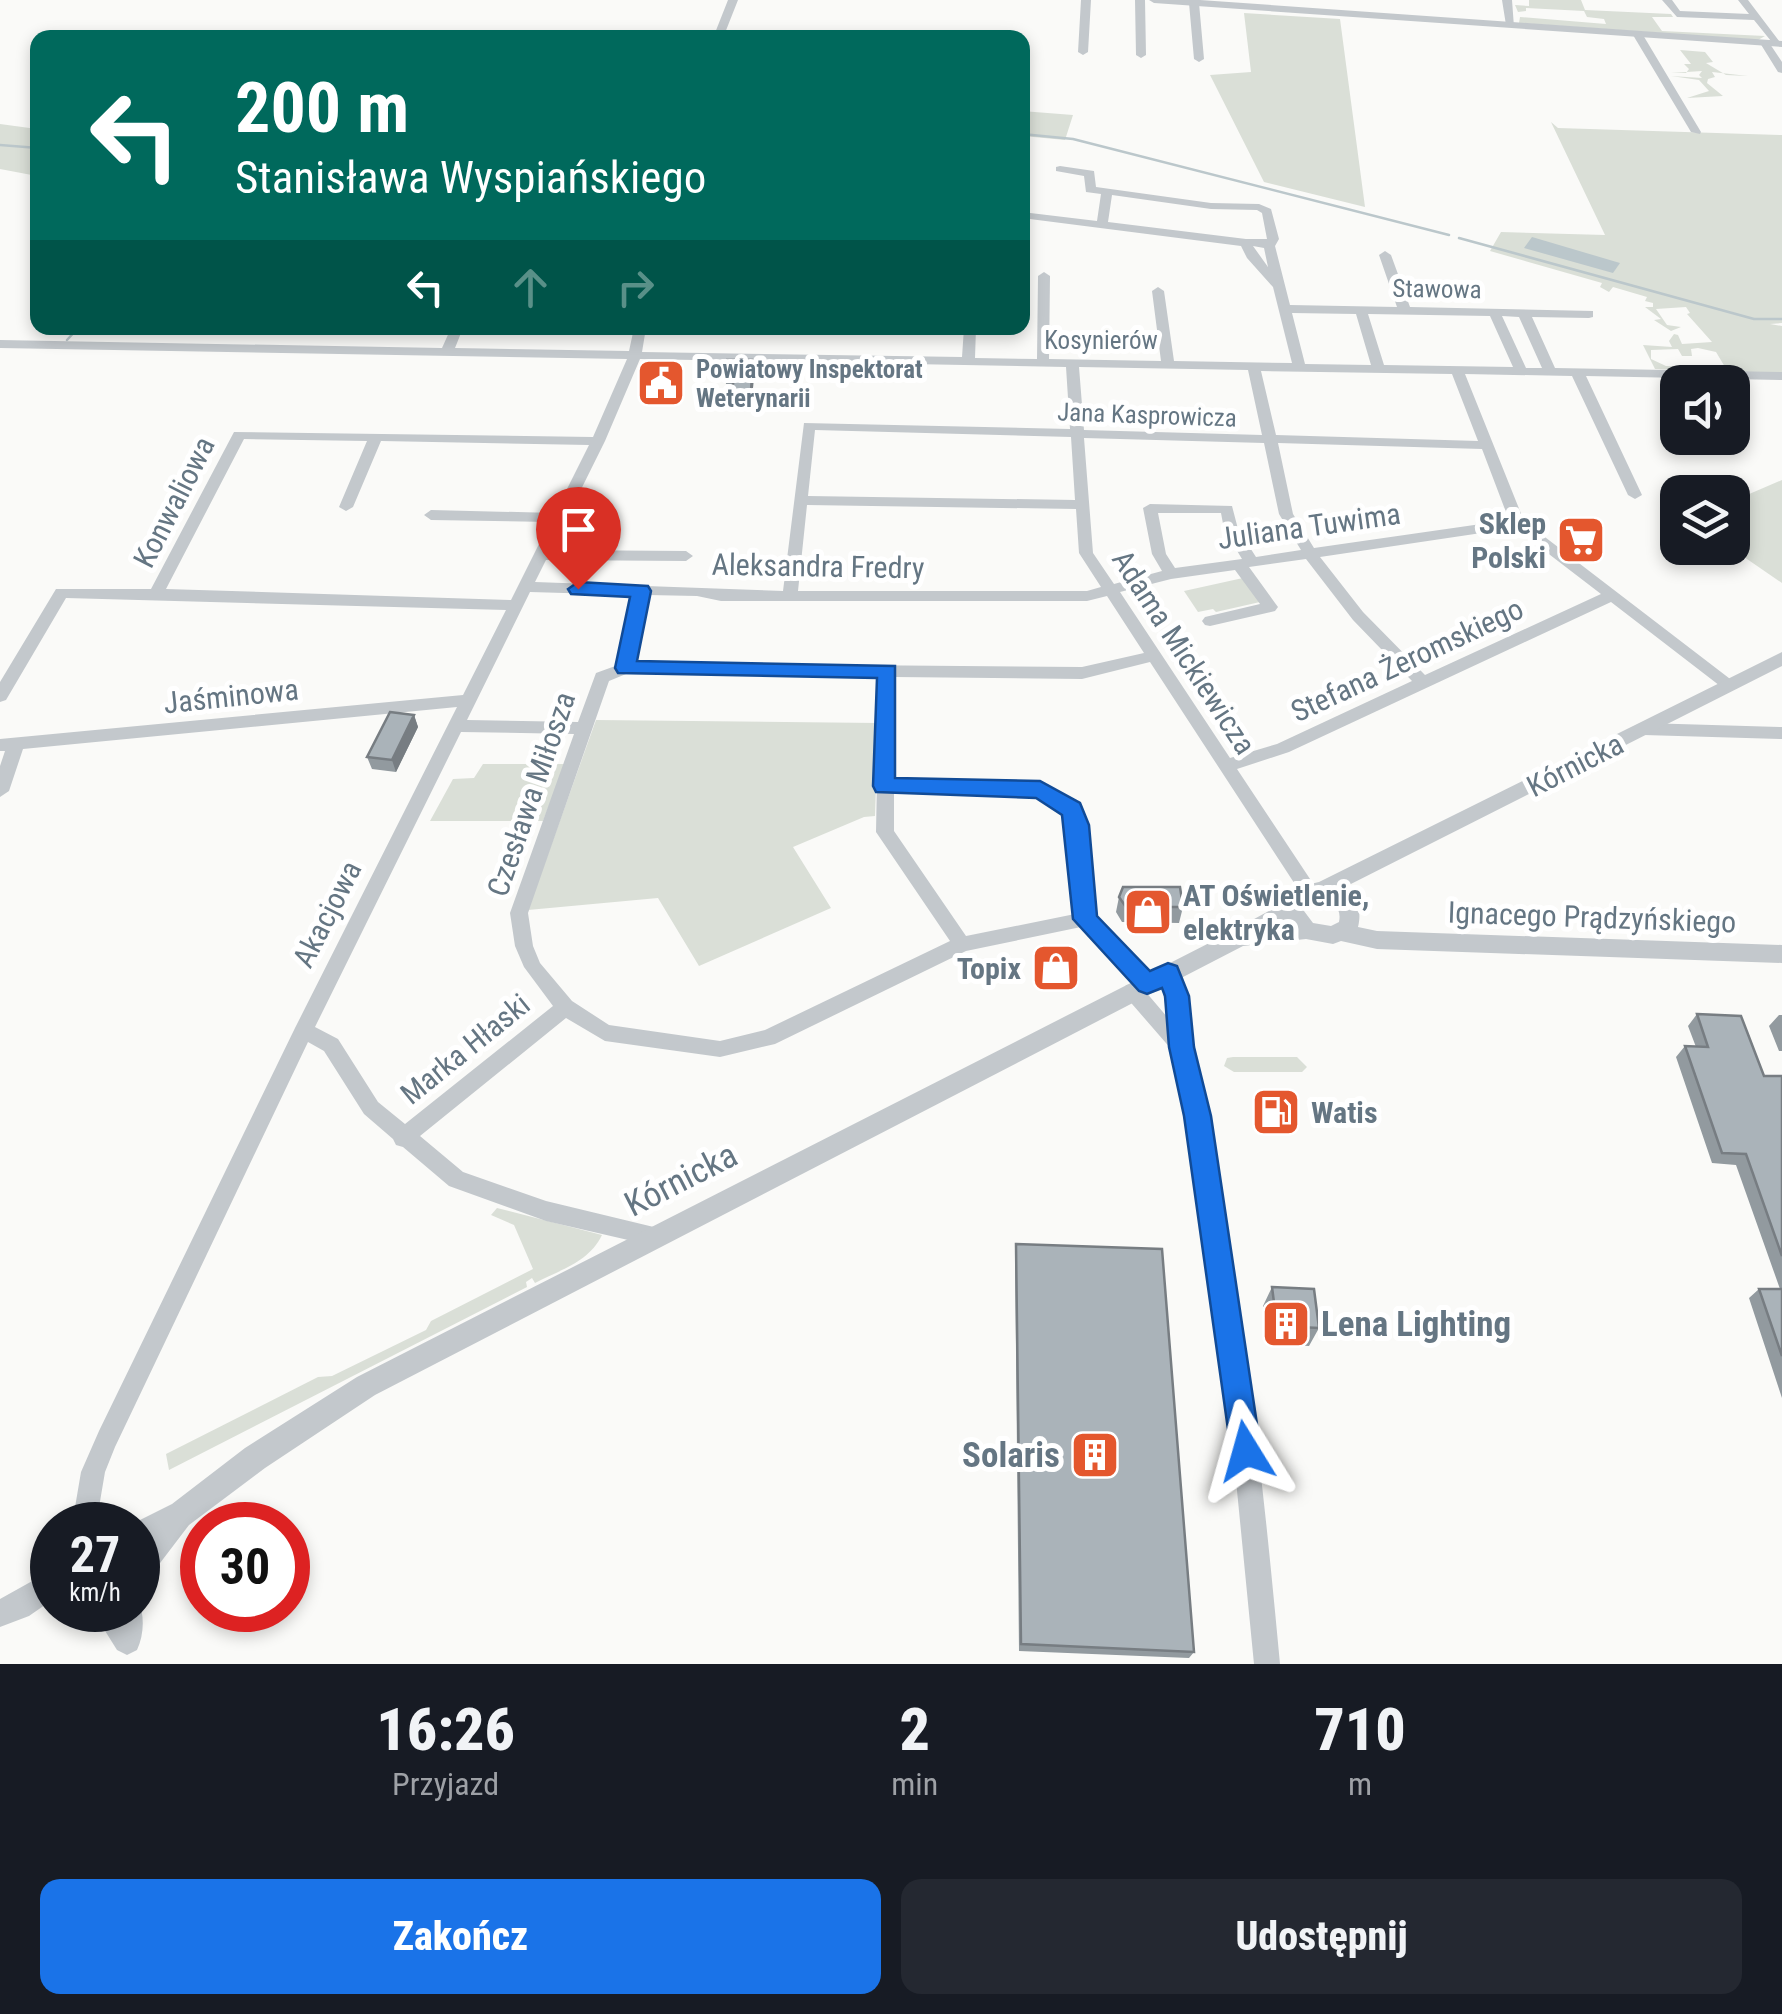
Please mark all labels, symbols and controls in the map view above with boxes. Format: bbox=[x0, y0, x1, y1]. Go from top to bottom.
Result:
text: 200 m bbox=[235, 67, 409, 149]
icon: left bbox=[70, 70, 200, 200]
text: Stanisława Wyspiańskiego bbox=[235, 151, 706, 204]
icon: left bbox=[398, 260, 453, 315]
icon: ahead bbox=[503, 260, 558, 315]
icon: right bbox=[608, 260, 663, 315]
street label: Stawowa bbox=[1392, 274, 1482, 304]
street label: Kosynierów bbox=[1044, 326, 1158, 355]
place label: Powiatowy Inspektorat Weterynarii bbox=[696, 355, 923, 413]
public building icon: Powiatowy Inspektorat Weterynarii bbox=[635, 357, 687, 409]
map controls bbox=[1660, 365, 1750, 565]
button: sound bbox=[1660, 365, 1750, 455]
street label: Jana Kasprowicza bbox=[1057, 397, 1237, 433]
street label: Konwaliowa bbox=[126, 431, 222, 573]
button: layers bbox=[1660, 475, 1750, 565]
pin bbox=[536, 487, 621, 590]
street label: Juliana Tuwima bbox=[1215, 496, 1403, 556]
icon: arrive bbox=[551, 502, 606, 557]
place label: Sklep Polski bbox=[1471, 506, 1546, 575]
supermarket icon: Sklep Polski bbox=[1555, 514, 1607, 566]
street label: Adama Mickiewicza bbox=[1105, 543, 1263, 761]
street label: Aleksandra Fredry bbox=[711, 547, 925, 585]
street label: Stefana Żeromskiego bbox=[1285, 591, 1529, 729]
street label: Jaśminowa bbox=[162, 672, 300, 720]
street label: Czesława Miłosza bbox=[480, 687, 582, 901]
street label: Kórnicka bbox=[1521, 726, 1629, 804]
street label: Akacjowa bbox=[285, 855, 369, 973]
place label: AT Oświetlenie, elektryka bbox=[1183, 878, 1369, 947]
shop icon: AT Oświetlenie, elektryka bbox=[1122, 886, 1174, 938]
street label: Ignacego Prądzyńskiego bbox=[1447, 894, 1737, 940]
shop icon: Topix bbox=[1030, 942, 1082, 994]
place label: Topix bbox=[957, 951, 1021, 986]
street label: Marka Hłaski bbox=[394, 986, 536, 1112]
fuel station icon: Watis bbox=[1250, 1086, 1302, 1138]
place label: Watis bbox=[1311, 1095, 1378, 1130]
street label: Kórnicka bbox=[618, 1134, 744, 1226]
building icon: Lena Lighting bbox=[1260, 1298, 1312, 1350]
place label: Lena Lighting bbox=[1321, 1304, 1511, 1345]
position arrow bbox=[1194, 1399, 1298, 1503]
building icon: Solaris bbox=[1069, 1429, 1121, 1481]
place label: Solaris bbox=[962, 1435, 1060, 1476]
speed limit sign: 30 bbox=[180, 1502, 310, 1632]
text: 27 bbox=[70, 1526, 120, 1584]
text: km/h bbox=[69, 1578, 121, 1607]
text: 16:26 bbox=[376, 1694, 515, 1765]
text: 2 bbox=[899, 1694, 930, 1765]
text: 710 bbox=[1314, 1694, 1406, 1765]
text: Przyjazd bbox=[392, 1765, 499, 1803]
text: min bbox=[891, 1765, 938, 1803]
text: m bbox=[1348, 1765, 1372, 1803]
button: Zakończ bbox=[40, 1879, 881, 1994]
button: Udostępnij bbox=[901, 1879, 1742, 1994]

